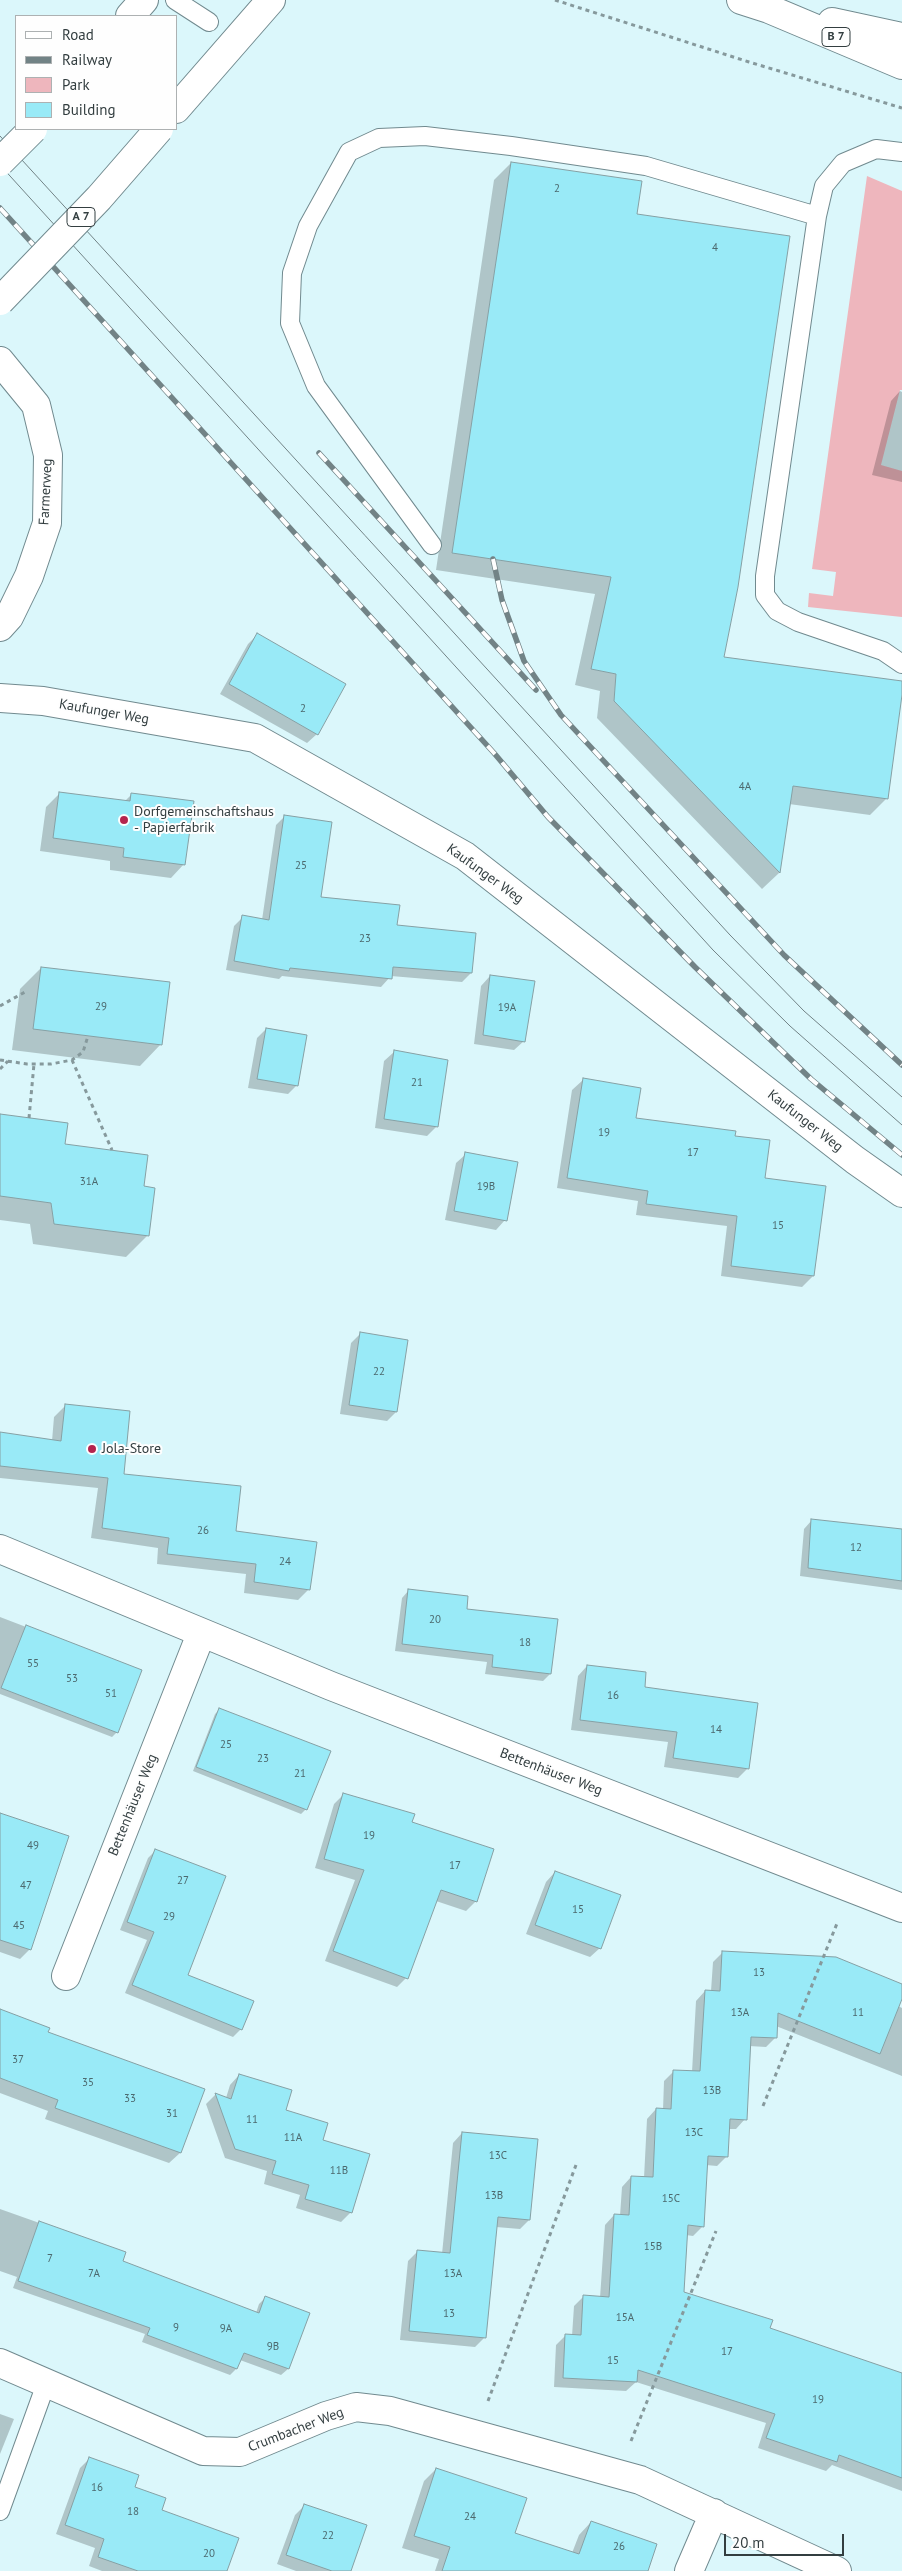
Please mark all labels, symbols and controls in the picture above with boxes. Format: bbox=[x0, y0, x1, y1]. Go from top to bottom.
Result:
legend bbox=[15, 15, 178, 130]
text: Road bbox=[62, 25, 94, 44]
road number: B 7 bbox=[822, 28, 850, 46]
text: Railway bbox=[62, 50, 112, 69]
text: Park bbox=[62, 75, 90, 94]
text: Building bbox=[62, 100, 116, 119]
house number: 2 bbox=[554, 182, 560, 196]
road number: A 7 bbox=[67, 208, 95, 226]
house number: 4 bbox=[712, 241, 718, 255]
street label: Farmerweg bbox=[36, 458, 56, 526]
street label: Kaufunger Weg bbox=[58, 696, 150, 728]
house number: 2 bbox=[300, 702, 306, 716]
house number: 4A bbox=[739, 780, 751, 794]
place label: Dorfgemeinschaftshaus - Papierfabrik bbox=[134, 804, 274, 836]
marker: Dorfgemeinschaftshaus - Papierfabrik bbox=[118, 814, 130, 826]
street label: Kaufunger Weg bbox=[443, 840, 527, 908]
house number: 25 bbox=[295, 859, 307, 873]
house number: 23 bbox=[359, 932, 371, 946]
house number: 29 bbox=[95, 1000, 107, 1014]
house number: 19A bbox=[498, 1001, 516, 1015]
house number: 21 bbox=[411, 1076, 423, 1090]
street label: Kaufunger Weg bbox=[764, 1086, 846, 1156]
house number: 19 bbox=[598, 1126, 610, 1140]
house number: 17 bbox=[687, 1146, 699, 1160]
house number: 31A bbox=[80, 1175, 98, 1189]
house number: 19B bbox=[477, 1180, 495, 1194]
house number: 15 bbox=[772, 1219, 784, 1233]
house number: 22 bbox=[373, 1365, 385, 1379]
place label: Jola-Store bbox=[102, 1441, 161, 1457]
marker: Jola-Store bbox=[86, 1443, 98, 1455]
house number: 26 bbox=[197, 1524, 209, 1538]
house number: 12 bbox=[850, 1541, 862, 1555]
house number: 24 bbox=[279, 1555, 291, 1569]
house number: 20 bbox=[429, 1613, 441, 1627]
house number: 18 bbox=[519, 1636, 531, 1650]
house number: 55 bbox=[27, 1657, 39, 1671]
house number: 53 bbox=[66, 1672, 78, 1686]
house number: 51 bbox=[105, 1687, 117, 1701]
house number: 16 bbox=[607, 1689, 619, 1703]
house number: 14 bbox=[710, 1723, 722, 1737]
house number: 25 bbox=[220, 1738, 232, 1752]
street label: Bettenhäuser Weg bbox=[497, 1745, 605, 1799]
street label: Bettenhäuser Weg bbox=[105, 1752, 161, 1858]
house number: 23 bbox=[257, 1752, 269, 1766]
house number: 21 bbox=[294, 1767, 306, 1781]
house number: 19 bbox=[363, 1829, 375, 1843]
house number: 49 bbox=[27, 1839, 39, 1853]
house number: 17 bbox=[449, 1859, 461, 1873]
house number: 27 bbox=[177, 1874, 189, 1888]
house number: 47 bbox=[20, 1879, 32, 1893]
house number: 15 bbox=[572, 1903, 584, 1917]
house number: 29 bbox=[163, 1910, 175, 1924]
house number: 45 bbox=[13, 1919, 25, 1933]
house number: 13 bbox=[753, 1966, 765, 1980]
house number: 13A bbox=[731, 2006, 749, 2020]
house number: 11 bbox=[852, 2006, 864, 2020]
house number: 37 bbox=[12, 2053, 24, 2067]
house number: 35 bbox=[82, 2076, 94, 2090]
house number: 13B bbox=[703, 2084, 721, 2098]
house number: 33 bbox=[124, 2092, 136, 2106]
house number: 31 bbox=[166, 2107, 178, 2121]
house number: 11 bbox=[246, 2113, 258, 2127]
house number: 13C bbox=[685, 2126, 703, 2140]
house number: 11A bbox=[284, 2131, 302, 2145]
house number: 13C bbox=[489, 2149, 507, 2163]
house number: 11B bbox=[330, 2164, 348, 2178]
house number: 13B bbox=[485, 2189, 503, 2203]
house number: 15C bbox=[662, 2192, 680, 2206]
house number: 15B bbox=[644, 2240, 662, 2254]
house number: 7 bbox=[47, 2252, 53, 2266]
house number: 7A bbox=[88, 2267, 100, 2281]
house number: 13A bbox=[444, 2267, 462, 2281]
house number: 13 bbox=[443, 2307, 455, 2321]
house number: 15A bbox=[616, 2311, 634, 2325]
house number: 9 bbox=[173, 2321, 179, 2335]
house number: 9A bbox=[220, 2322, 232, 2336]
house number: 9B bbox=[267, 2340, 279, 2354]
house number: 17 bbox=[721, 2345, 733, 2359]
house number: 15 bbox=[607, 2354, 619, 2368]
house number: 19 bbox=[812, 2393, 824, 2407]
street label: Crumbacher Weg bbox=[246, 2404, 346, 2456]
house number: 16 bbox=[91, 2481, 103, 2495]
house number: 18 bbox=[127, 2505, 139, 2519]
house number: 24 bbox=[464, 2510, 476, 2524]
scale bar bbox=[727, 2524, 847, 2556]
house number: 22 bbox=[322, 2529, 334, 2543]
text: 20 m bbox=[732, 2533, 765, 2552]
house number: 26 bbox=[613, 2540, 625, 2554]
house number: 20 bbox=[203, 2547, 215, 2561]

